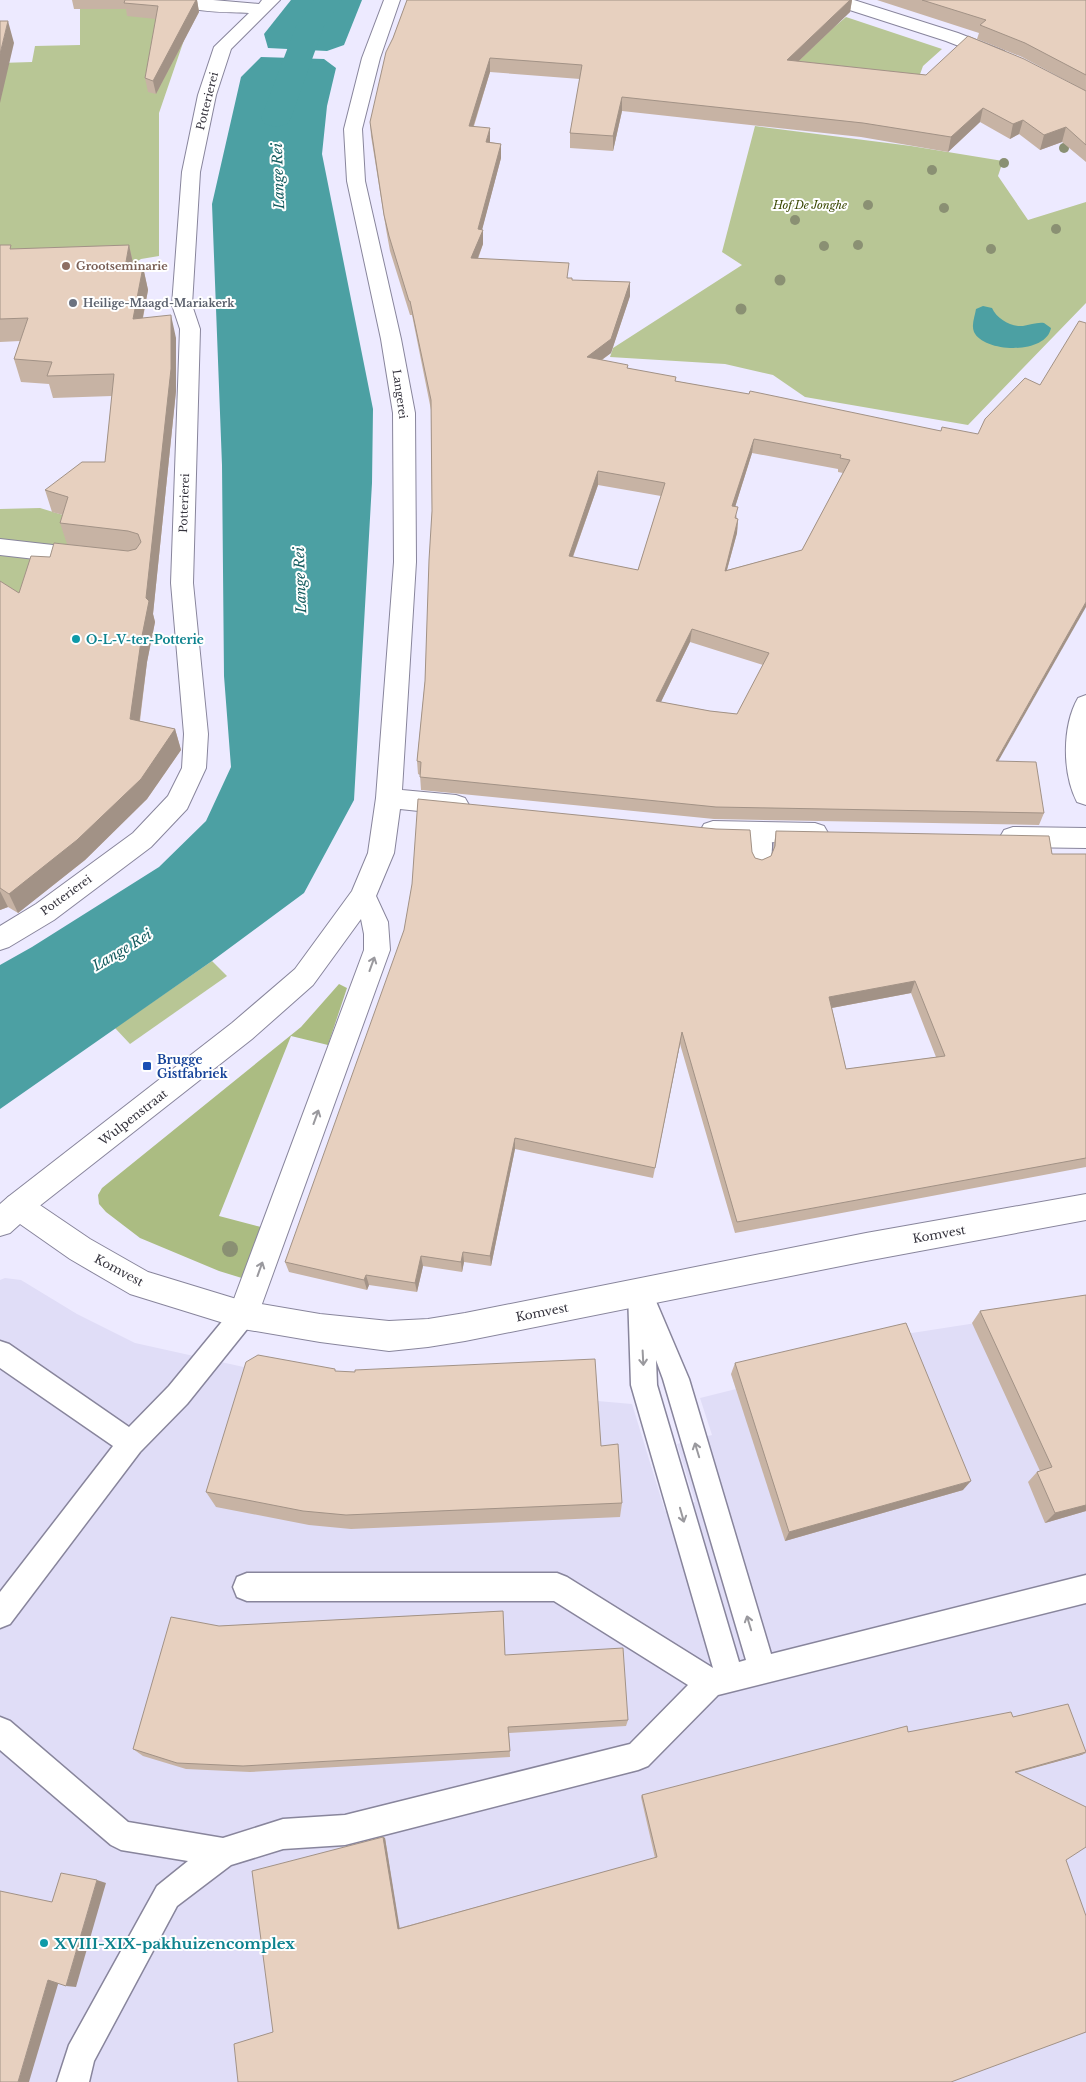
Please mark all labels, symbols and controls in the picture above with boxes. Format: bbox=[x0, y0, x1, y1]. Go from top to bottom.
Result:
street label: Potterierei bbox=[193, 70, 221, 132]
water label: Lange Rei bbox=[268, 142, 288, 210]
park label: Hof De Jonghe bbox=[772, 198, 847, 212]
place label: Grootseminarie bbox=[76, 259, 168, 273]
marker: Grootseminarie bbox=[60, 260, 72, 272]
place label: Heilige-Maagd-Mariakerk bbox=[83, 296, 235, 310]
marker: Heilige-Maagd-Mariakerk bbox=[67, 297, 79, 309]
street label: Langerei bbox=[390, 368, 410, 420]
street label: Potterierei bbox=[176, 473, 192, 533]
water label: Lange Rei bbox=[290, 546, 310, 614]
place label: O-L-V-ter-Potterie bbox=[86, 632, 204, 647]
marker: O-L-V-ter-Potterie bbox=[70, 633, 82, 645]
street label: Potterierei bbox=[38, 872, 94, 918]
water label: Lange Rei bbox=[88, 925, 155, 975]
one-way arrow bbox=[368, 957, 377, 972]
place label: Brugge Gistfabriek bbox=[157, 1052, 229, 1081]
marker: Brugge Gistfabriek bbox=[141, 1060, 153, 1072]
street label: Wulpenstraat bbox=[95, 1085, 170, 1149]
one-way arrow bbox=[312, 1110, 321, 1125]
street label: Komvest bbox=[911, 1222, 967, 1246]
street label: Komvest bbox=[92, 1251, 147, 1289]
one-way arrow bbox=[256, 1262, 265, 1278]
street label: Komvest bbox=[514, 1299, 570, 1324]
one-way arrow bbox=[639, 1350, 648, 1366]
one-way arrow bbox=[692, 1443, 702, 1459]
one-way arrow bbox=[678, 1507, 688, 1523]
one-way arrow bbox=[743, 1615, 753, 1631]
place label: XVIII-XIX-pakhuizencomplex bbox=[53, 1934, 295, 1953]
marker: XVIII-XIX-pakhuizencomplex bbox=[38, 1937, 50, 1949]

